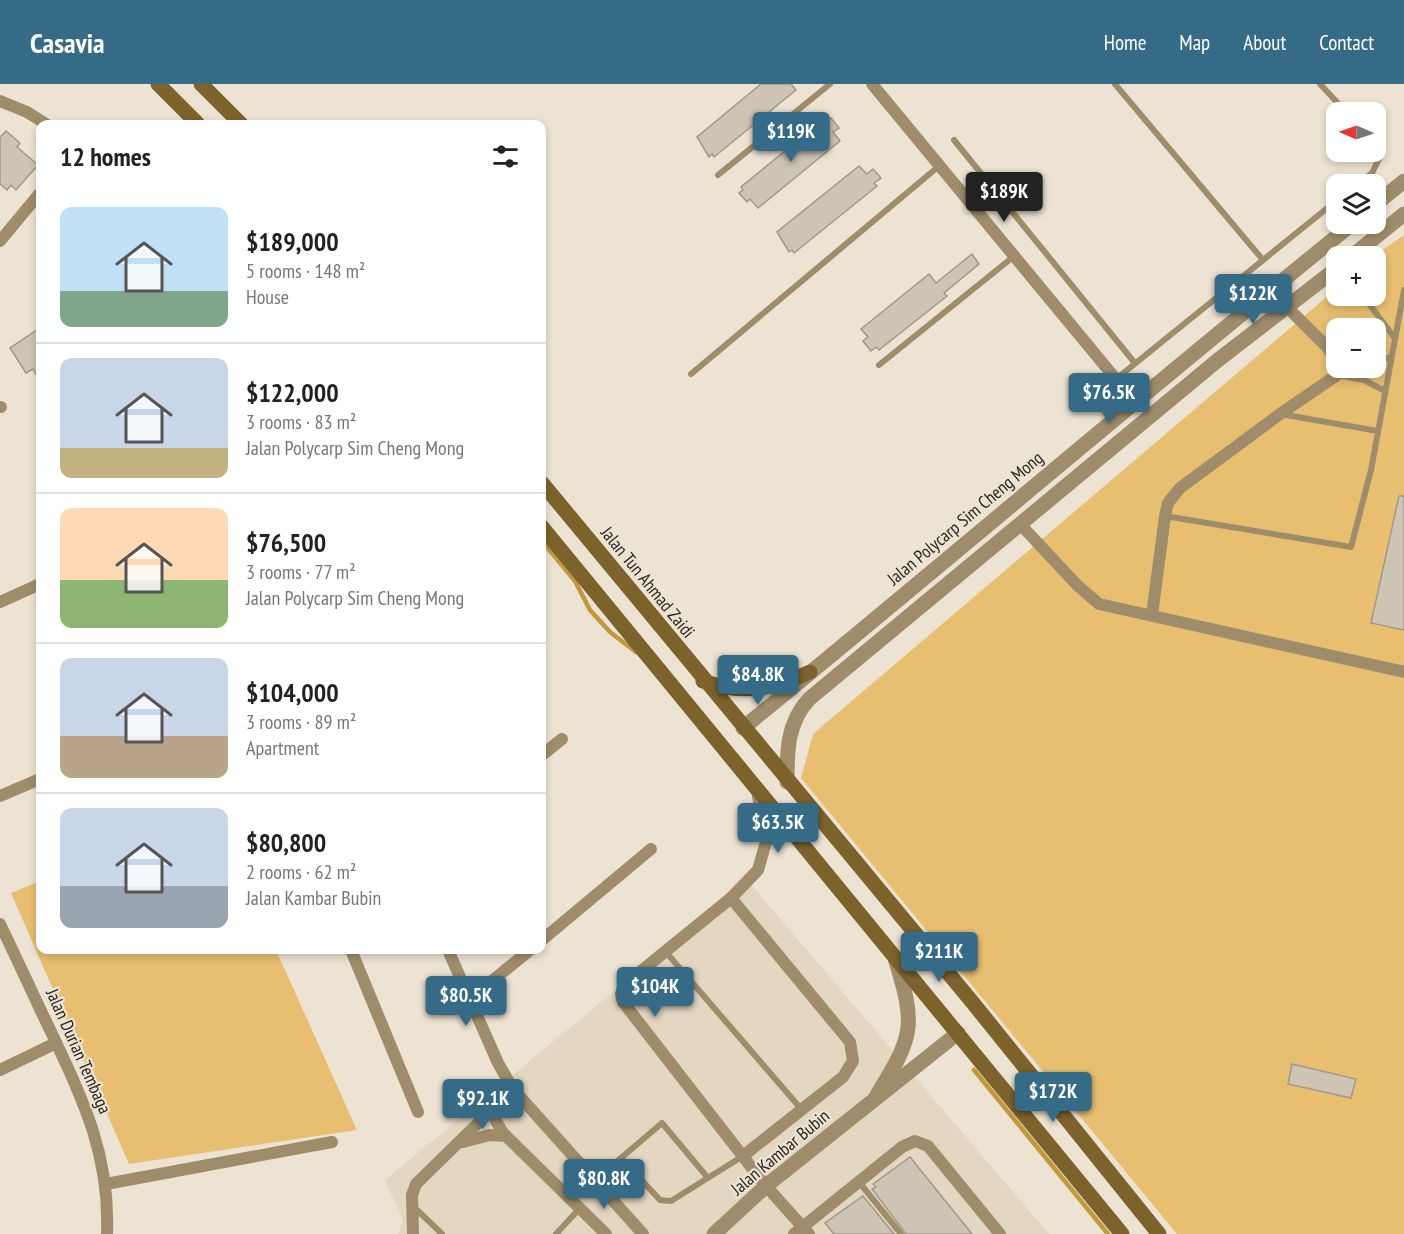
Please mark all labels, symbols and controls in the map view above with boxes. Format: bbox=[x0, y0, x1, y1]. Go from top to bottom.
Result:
text: Casavia bbox=[30, 24, 105, 61]
text: Home bbox=[1104, 29, 1146, 56]
text: Map bbox=[1179, 29, 1210, 56]
text: About bbox=[1243, 29, 1286, 56]
text: Contact bbox=[1319, 29, 1374, 56]
north arrow bbox=[1326, 102, 1386, 162]
map controls bbox=[1326, 102, 1386, 378]
pin: $119K bbox=[749, 112, 833, 163]
text: $119K bbox=[767, 118, 815, 144]
text: 12 homes bbox=[60, 140, 151, 173]
icon: filters bbox=[489, 140, 522, 173]
pin: $189K bbox=[962, 172, 1046, 223]
button: layers bbox=[1326, 174, 1386, 234]
text: $189K bbox=[980, 178, 1028, 204]
text: $189,000 bbox=[246, 225, 339, 258]
icon: home bbox=[108, 231, 180, 303]
button: + bbox=[1326, 246, 1386, 306]
text: 5 rooms · 148 m² bbox=[246, 258, 365, 284]
pin: $122K bbox=[1211, 274, 1295, 325]
text: $122K bbox=[1229, 280, 1277, 306]
text: House bbox=[246, 284, 289, 310]
button: − bbox=[1326, 318, 1386, 378]
pin: $76.5K bbox=[1060, 373, 1158, 424]
text: $122,000 bbox=[246, 376, 339, 409]
text: $76.5K bbox=[1083, 379, 1135, 405]
icon: home bbox=[108, 382, 180, 454]
text: 3 rooms · 83 m² bbox=[246, 409, 356, 435]
text: Jalan Polycarp Sim Cheng Mong bbox=[246, 435, 464, 461]
street label: Jalan Polycarp Sim Cheng Mong bbox=[882, 446, 1048, 591]
street label: Jalan Tun Ahmad Zaidi bbox=[595, 521, 700, 642]
text: $76,500 bbox=[246, 526, 326, 559]
icon: home bbox=[108, 532, 180, 604]
text: 3 rooms · 77 m² bbox=[246, 559, 356, 585]
text: Jalan Polycarp Sim Cheng Mong bbox=[246, 585, 464, 611]
pin: $84.8K bbox=[709, 655, 807, 706]
text: $84.8K bbox=[732, 661, 784, 687]
text: $104,000 bbox=[246, 676, 339, 709]
icon: home bbox=[108, 682, 180, 754]
text: 3 rooms · 89 m² bbox=[246, 709, 356, 735]
text: Apartment bbox=[246, 735, 319, 761]
pin: $63.5K bbox=[729, 803, 827, 854]
text: $63.5K bbox=[752, 809, 804, 835]
text: $80,800 bbox=[246, 826, 326, 859]
icon: home bbox=[108, 832, 180, 904]
text: 2 rooms · 62 m² bbox=[246, 859, 356, 885]
text: Jalan Kambar Bubin bbox=[246, 885, 381, 911]
pin: $211K bbox=[897, 932, 981, 983]
text: $211K bbox=[915, 938, 963, 964]
pin: $104K bbox=[613, 967, 697, 1018]
text: $104K bbox=[631, 973, 679, 999]
pin: $80.5K bbox=[417, 976, 515, 1027]
text: $80.5K bbox=[440, 982, 492, 1008]
street label: Jalan Durian Tembaga bbox=[41, 984, 117, 1117]
pin: $172K bbox=[1011, 1072, 1095, 1123]
text: $172K bbox=[1029, 1078, 1077, 1104]
pin: $92.1K bbox=[434, 1079, 532, 1130]
text: $92.1K bbox=[457, 1085, 509, 1111]
street label: Jalan Kambar Bubin bbox=[725, 1104, 834, 1201]
pin: $80.8K bbox=[555, 1159, 653, 1210]
text: $80.8K bbox=[578, 1165, 630, 1191]

